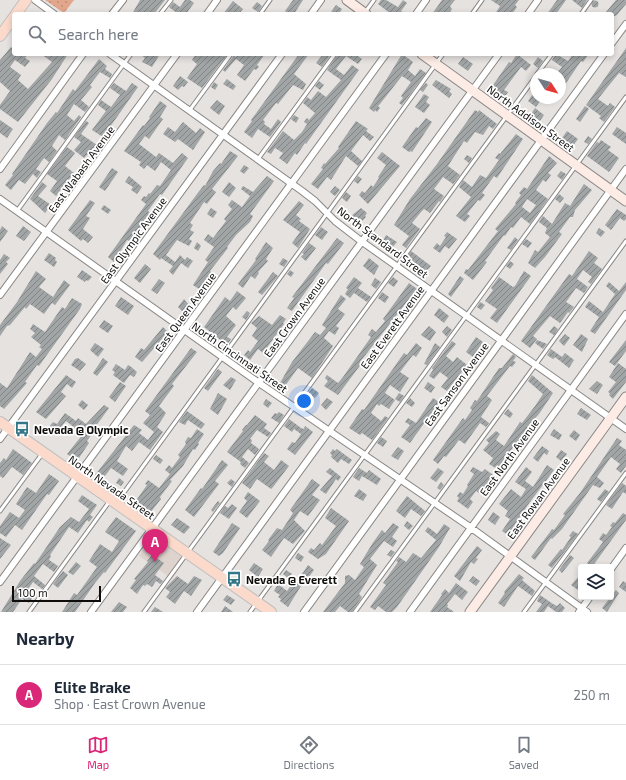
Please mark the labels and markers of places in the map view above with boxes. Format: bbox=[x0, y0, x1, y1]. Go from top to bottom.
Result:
bus stop icon: Nevada @ Olympic bbox=[13, 420, 31, 438]
place label: Nevada @ Olympic bbox=[34, 423, 129, 437]
pin: A bbox=[142, 529, 168, 562]
bus stop icon: Nevada @ Everett bbox=[225, 570, 243, 588]
place label: Nevada @ Everett bbox=[246, 573, 337, 586]

